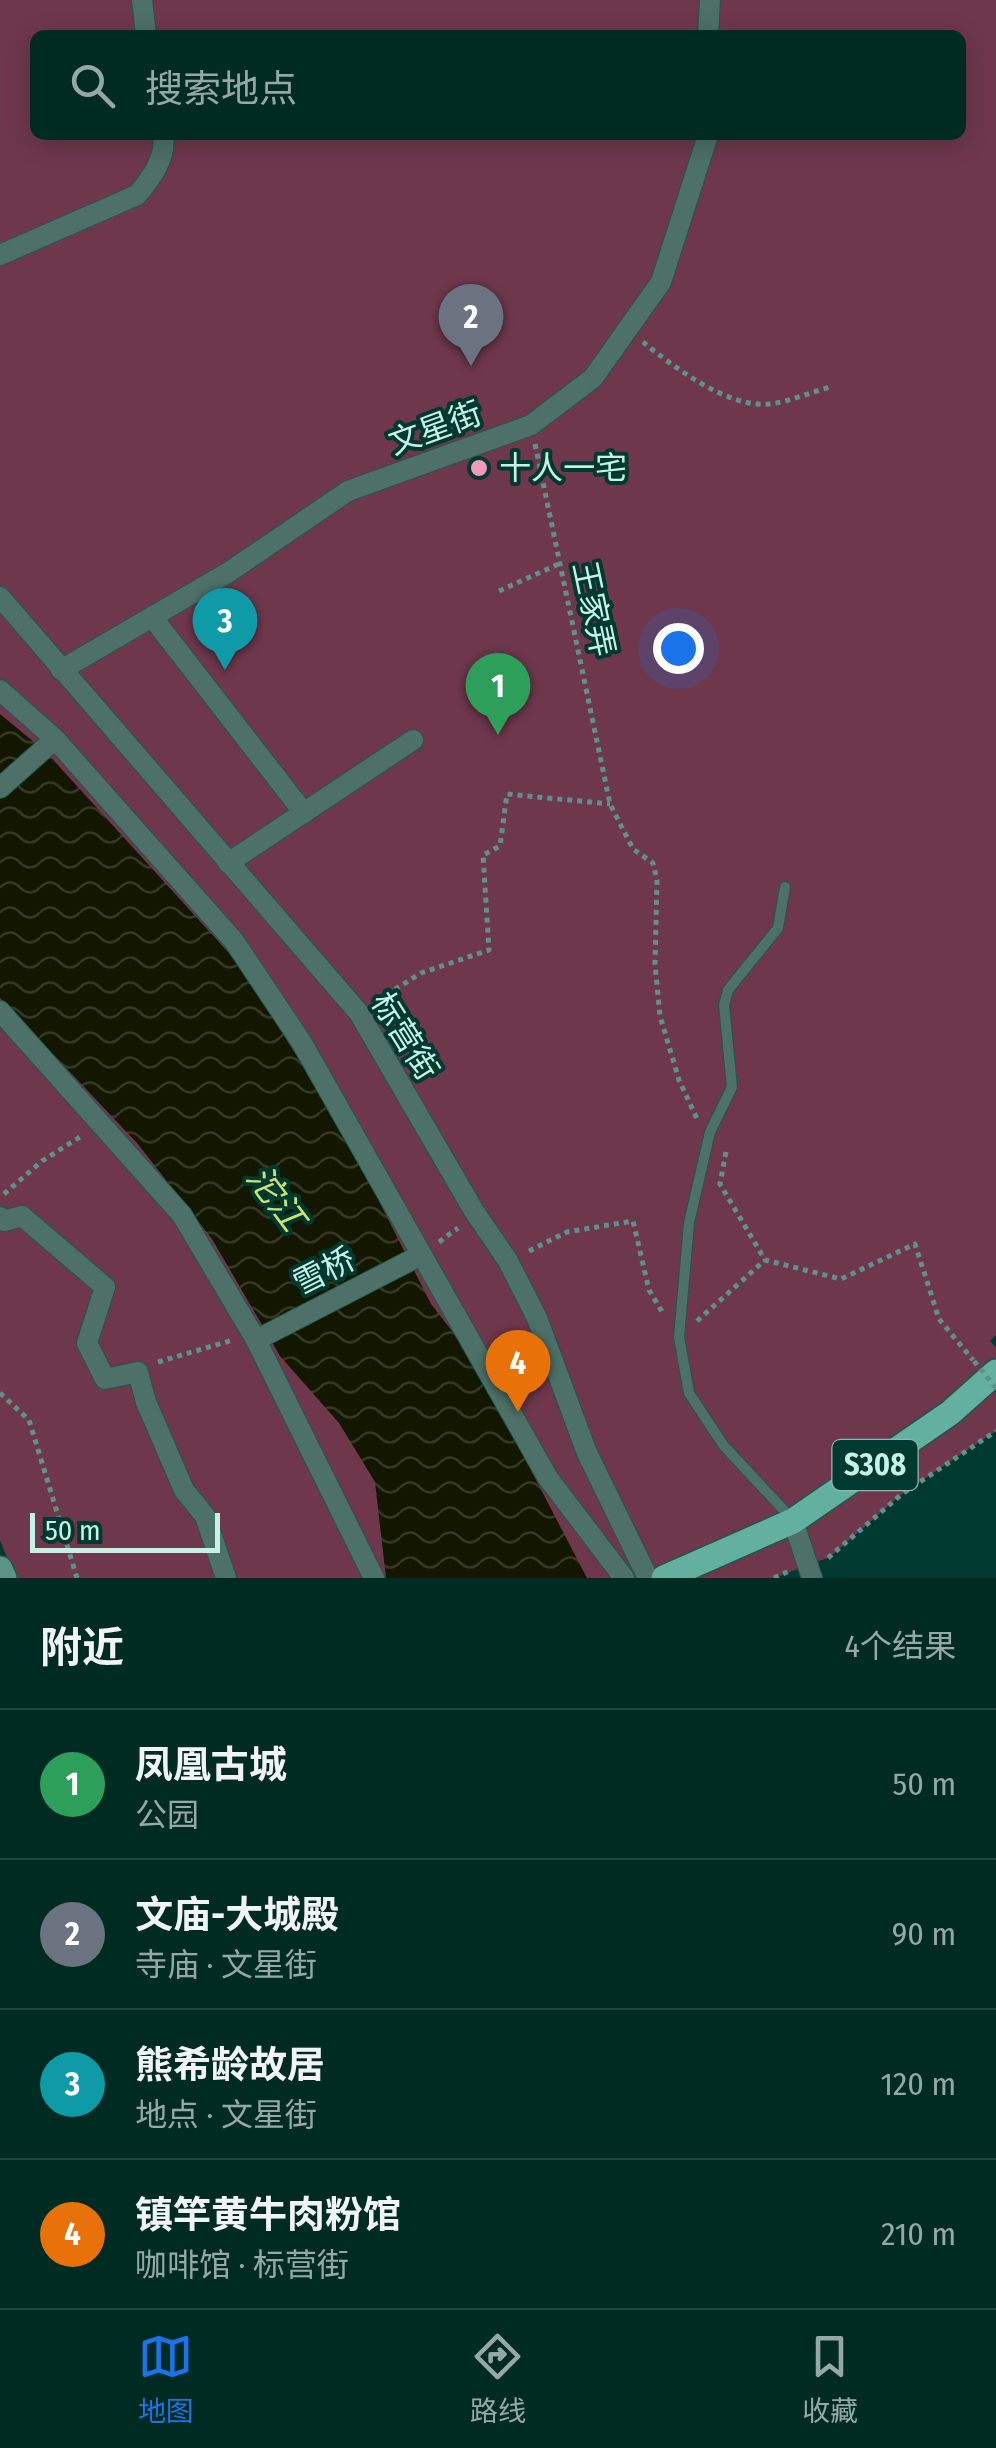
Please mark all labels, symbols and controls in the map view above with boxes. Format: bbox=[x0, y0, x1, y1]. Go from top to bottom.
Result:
search box bbox=[30, 30, 966, 140]
icon: search bbox=[65, 58, 120, 113]
text: 搜索地点 bbox=[145, 66, 297, 112]
pin: 2 bbox=[438, 284, 504, 366]
street label: 文星街 bbox=[383, 394, 487, 462]
place label: 十人一宅 bbox=[499, 449, 627, 487]
marker: 十人一宅 bbox=[468, 457, 490, 479]
street label: 王家弄 bbox=[565, 558, 623, 660]
pin: 3 bbox=[192, 588, 258, 670]
your location bbox=[653, 623, 704, 674]
pin: 1 bbox=[466, 652, 530, 735]
street label: 标营街 bbox=[363, 985, 447, 1087]
water label: 沱江 bbox=[238, 1157, 316, 1242]
street label: 雪桥 bbox=[287, 1240, 361, 1302]
pin: 4 bbox=[486, 1330, 550, 1412]
road number: S308 bbox=[832, 1440, 918, 1490]
scale bar bbox=[30, 1508, 220, 1552]
text: 50 m bbox=[45, 1514, 101, 1547]
text: 附近 bbox=[40, 1623, 124, 1673]
text: 4个结果 bbox=[845, 1627, 956, 1665]
text: 凤凰古城 bbox=[135, 1742, 287, 1788]
text: 1 bbox=[66, 1765, 79, 1803]
text: 50 m bbox=[893, 1765, 956, 1803]
text: 公园 bbox=[135, 1796, 199, 1834]
text: 文庙-大城殿 bbox=[135, 1892, 339, 1938]
text: 2 bbox=[65, 1915, 80, 1953]
text: 90 m bbox=[892, 1915, 956, 1953]
text: 寺庙 · 文星街 bbox=[135, 1946, 317, 1984]
text: 熊希龄故居 bbox=[135, 2042, 325, 2088]
text: 3 bbox=[65, 2065, 80, 2103]
text: 120 m bbox=[881, 2065, 956, 2103]
text: 地点 · 文星街 bbox=[135, 2096, 317, 2134]
text: 镇竿黄牛肉粉馆 bbox=[135, 2192, 401, 2238]
text: 4 bbox=[64, 2215, 81, 2253]
text: 210 m bbox=[881, 2215, 956, 2253]
text: 咖啡馆 · 标营街 bbox=[135, 2246, 349, 2284]
tab: 地图 bbox=[138, 2329, 194, 2429]
tab: 路线 bbox=[470, 2329, 526, 2429]
tab: 收藏 bbox=[802, 2329, 858, 2429]

